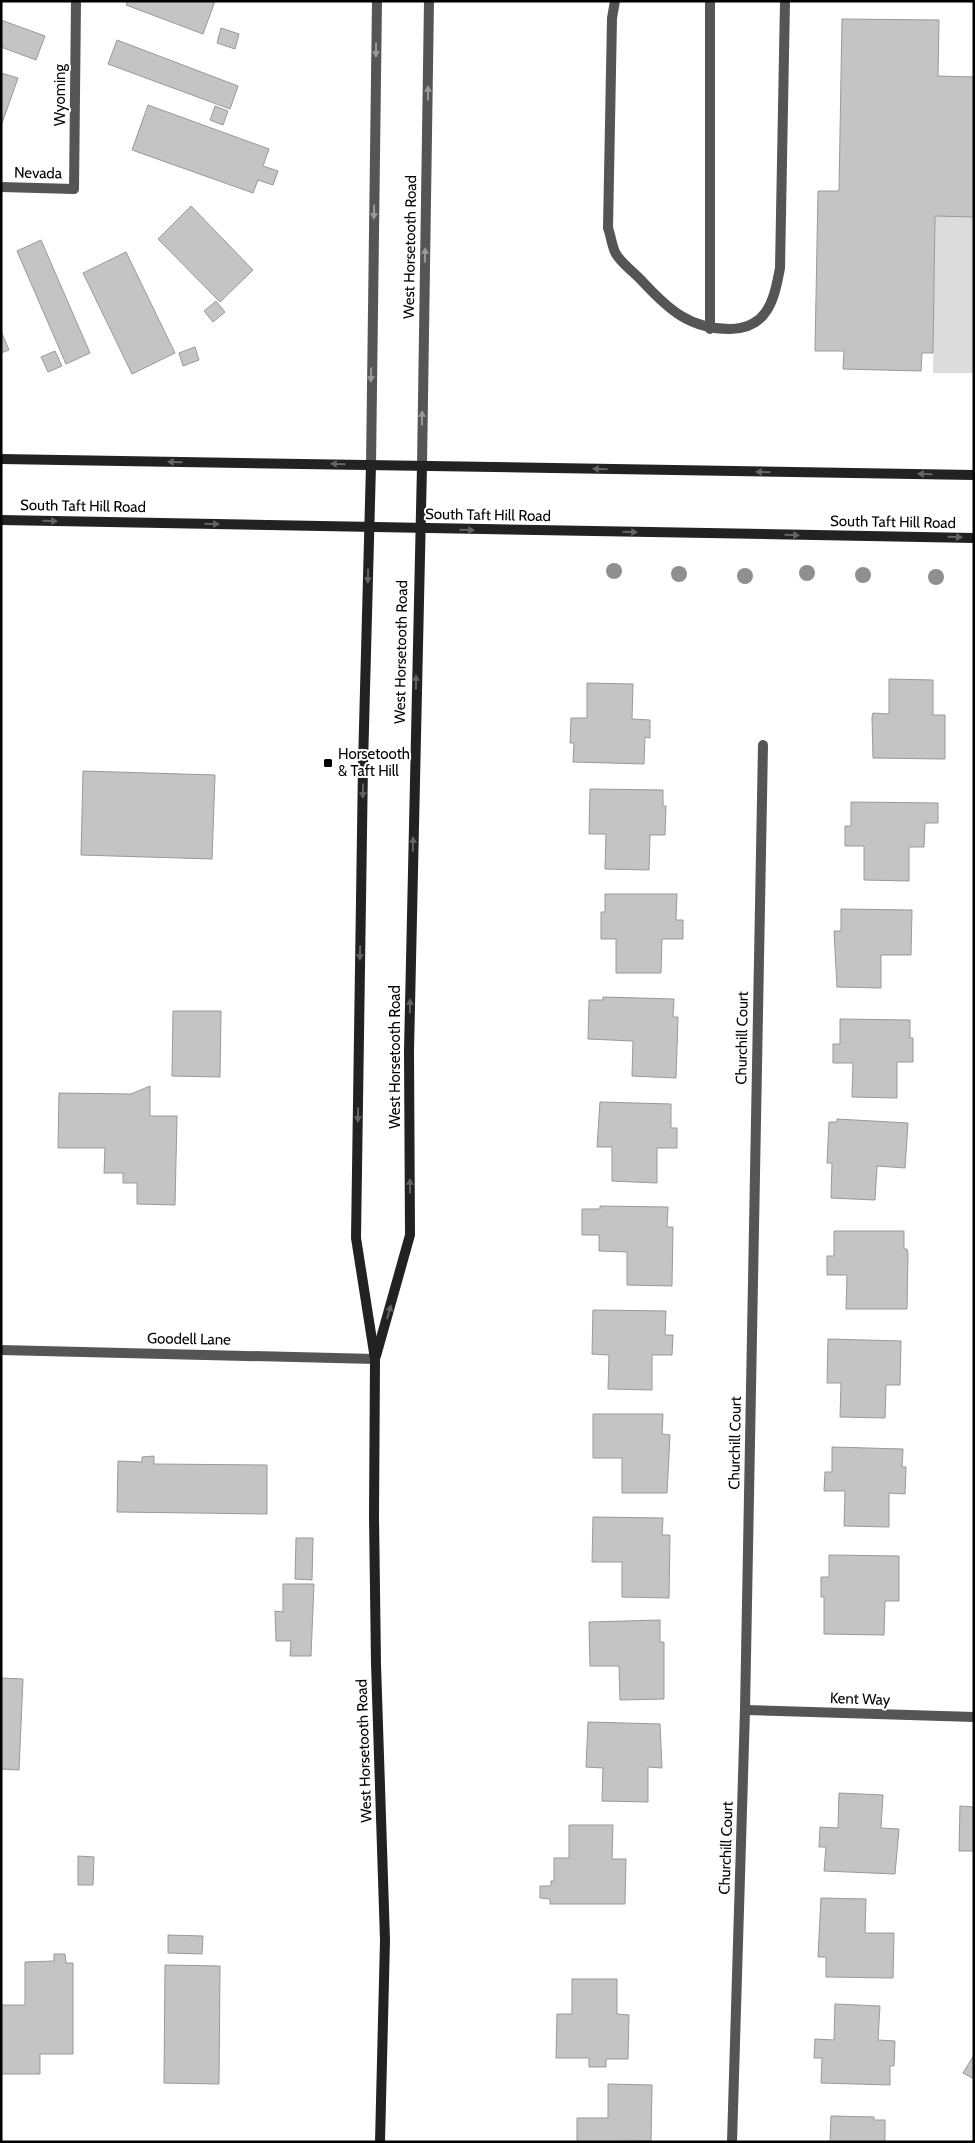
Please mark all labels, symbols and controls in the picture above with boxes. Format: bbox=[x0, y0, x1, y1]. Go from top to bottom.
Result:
one-way arrow bbox=[372, 42, 380, 58]
street label: Wyoming bbox=[51, 64, 69, 126]
one-way arrow bbox=[424, 84, 432, 100]
street label: Nevada bbox=[14, 164, 63, 182]
street label: West Horsetooth Road bbox=[400, 175, 420, 319]
one-way arrow bbox=[370, 205, 378, 221]
one-way arrow bbox=[421, 247, 429, 263]
one-way arrow bbox=[367, 367, 375, 383]
one-way arrow bbox=[419, 409, 427, 425]
one-way arrow bbox=[167, 458, 183, 466]
one-way arrow bbox=[330, 460, 346, 468]
one-way arrow bbox=[592, 465, 608, 473]
one-way arrow bbox=[754, 467, 770, 475]
one-way arrow bbox=[917, 470, 933, 478]
street label: South Taft Hill Road bbox=[20, 496, 146, 516]
street label: South Taft Hill Road bbox=[425, 505, 551, 525]
street label: South Taft Hill Road bbox=[830, 512, 956, 532]
one-way arrow bbox=[42, 517, 58, 525]
one-way arrow bbox=[205, 520, 221, 528]
one-way arrow bbox=[460, 526, 476, 534]
one-way arrow bbox=[622, 529, 638, 537]
one-way arrow bbox=[785, 531, 801, 539]
one-way arrow bbox=[947, 534, 963, 542]
one-way arrow bbox=[364, 568, 372, 584]
street label: West Horsetooth Road bbox=[391, 580, 411, 724]
one-way arrow bbox=[412, 673, 420, 689]
place label: Horsetooth & Taft Hill bbox=[338, 745, 410, 780]
marker: Horsetooth & Taft Hill bbox=[322, 757, 334, 769]
one-way arrow bbox=[358, 783, 366, 799]
one-way arrow bbox=[409, 836, 417, 852]
one-way arrow bbox=[356, 945, 364, 961]
street label: West Horsetooth Road bbox=[386, 985, 404, 1129]
street label: Churchill Court bbox=[732, 991, 752, 1085]
one-way arrow bbox=[406, 998, 414, 1014]
one-way arrow bbox=[354, 1108, 362, 1124]
one-way arrow bbox=[406, 1178, 414, 1194]
one-way arrow bbox=[385, 1304, 393, 1319]
street label: Goodell Lane bbox=[147, 1329, 231, 1349]
street label: Churchill Court bbox=[725, 1396, 745, 1490]
street label: West Horsetooth Road bbox=[352, 1679, 376, 1823]
street label: Kent Way bbox=[829, 1689, 891, 1709]
street label: Churchill Court bbox=[715, 1801, 737, 1895]

